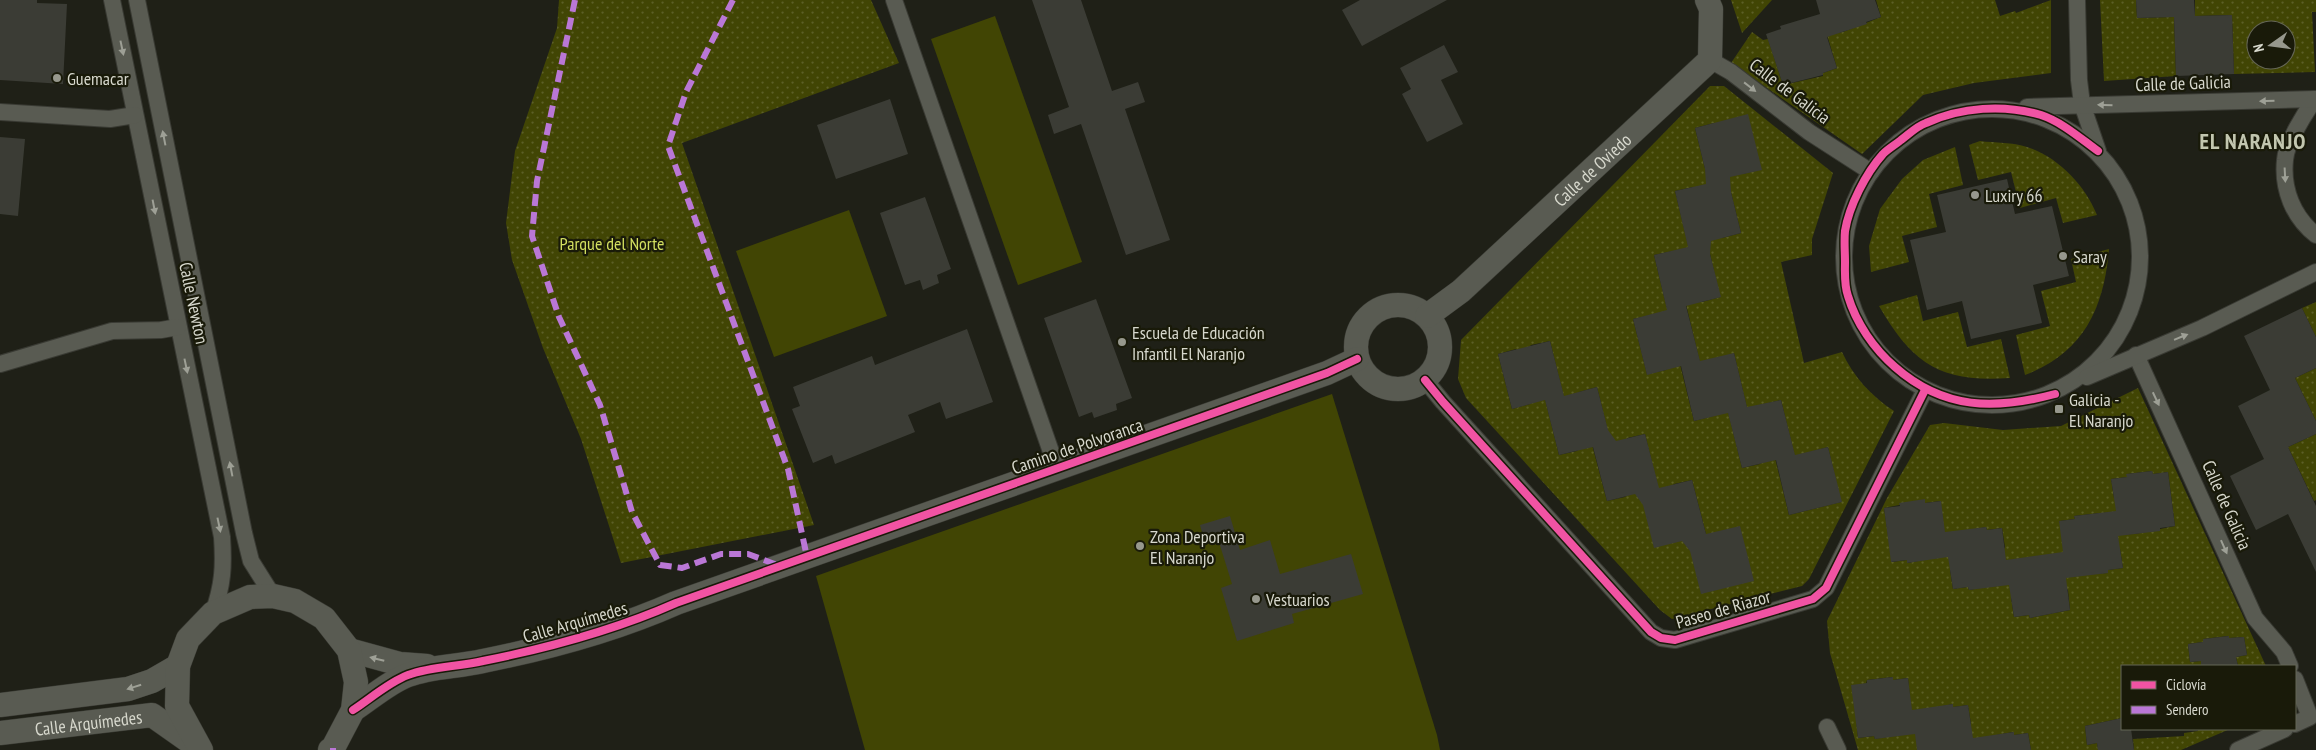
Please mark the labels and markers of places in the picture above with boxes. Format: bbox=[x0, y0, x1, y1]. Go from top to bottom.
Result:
place label: Guemacar bbox=[67, 67, 129, 90]
marker: Guemacar bbox=[51, 72, 63, 84]
place label: Luxiry 66 bbox=[1985, 184, 2043, 207]
marker: Luxiry 66 bbox=[1969, 189, 1981, 201]
place label: Saray bbox=[2073, 245, 2107, 268]
marker: Saray bbox=[2057, 250, 2069, 262]
place label: Escuela de Educación Infantil El Naranjo bbox=[1132, 321, 1265, 365]
marker: Escuela de Educación Infantil El Naranjo bbox=[1116, 336, 1128, 348]
place label: Galicia - El Naranjo bbox=[2069, 388, 2134, 432]
marker: Galicia - El Naranjo bbox=[2053, 403, 2065, 415]
place label: Zona Deportiva El Naranjo bbox=[1150, 525, 1245, 569]
marker: Zona Deportiva El Naranjo bbox=[1134, 540, 1146, 552]
place label: Vestuarios bbox=[1265, 588, 1330, 611]
marker: Vestuarios bbox=[1250, 593, 1262, 605]

